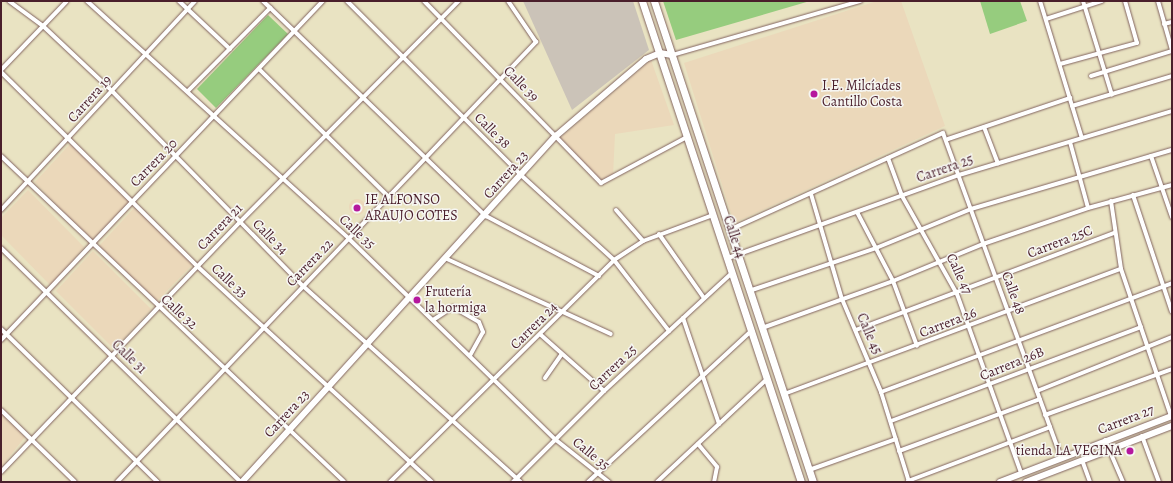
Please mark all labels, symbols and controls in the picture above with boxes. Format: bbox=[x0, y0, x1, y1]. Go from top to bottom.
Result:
street label: Calle 39 bbox=[500, 63, 542, 105]
street label: Carrera 19 bbox=[64, 72, 116, 126]
place label: I.E. Milcíades Cantillo Costa bbox=[822, 78, 902, 110]
marker: I.E. Milcíades Cantillo Costa bbox=[809, 89, 819, 99]
street label: Calle 38 bbox=[471, 110, 513, 152]
street label: Carrera 20 bbox=[127, 135, 181, 191]
street label: Carrera 23 bbox=[480, 147, 532, 203]
street label: Carrera 25 bbox=[914, 151, 976, 187]
place label: IE ALFONSO ARAUJO COTES bbox=[365, 192, 458, 224]
street label: Carrera 21 bbox=[194, 200, 246, 254]
marker: IE ALFONSO ARAUJO COTES bbox=[352, 203, 362, 213]
street label: Calle 35 bbox=[336, 211, 378, 253]
street label: Calle 44 bbox=[719, 214, 749, 260]
street label: Calle 34 bbox=[249, 216, 291, 258]
street label: Carrera 25C bbox=[1025, 222, 1095, 262]
street label: Carrera 22 bbox=[283, 236, 337, 290]
street label: Calle 47 bbox=[942, 251, 976, 297]
street label: Calle 33 bbox=[208, 260, 250, 302]
street label: Calle 48 bbox=[998, 269, 1028, 317]
place label: Frutería la hormiga bbox=[425, 284, 486, 316]
street label: Calle 32 bbox=[157, 291, 201, 333]
marker: Frutería la hormiga bbox=[412, 295, 422, 305]
street label: Carrera 24 bbox=[507, 299, 561, 353]
street label: Carrera 26 bbox=[917, 304, 979, 342]
street label: Calle 45 bbox=[853, 311, 885, 357]
street label: Calle 31 bbox=[108, 336, 150, 378]
street label: Carrera 25 bbox=[586, 342, 640, 394]
street label: Carrera 26B bbox=[977, 343, 1047, 385]
street label: Carrera 23 bbox=[261, 387, 313, 441]
street label: Carrera 27 bbox=[1095, 402, 1157, 438]
street label: Calle 35 bbox=[569, 434, 613, 474]
place label: tienda LA VECINA bbox=[1016, 443, 1122, 459]
marker: tienda LA VECINA bbox=[1125, 446, 1135, 456]

